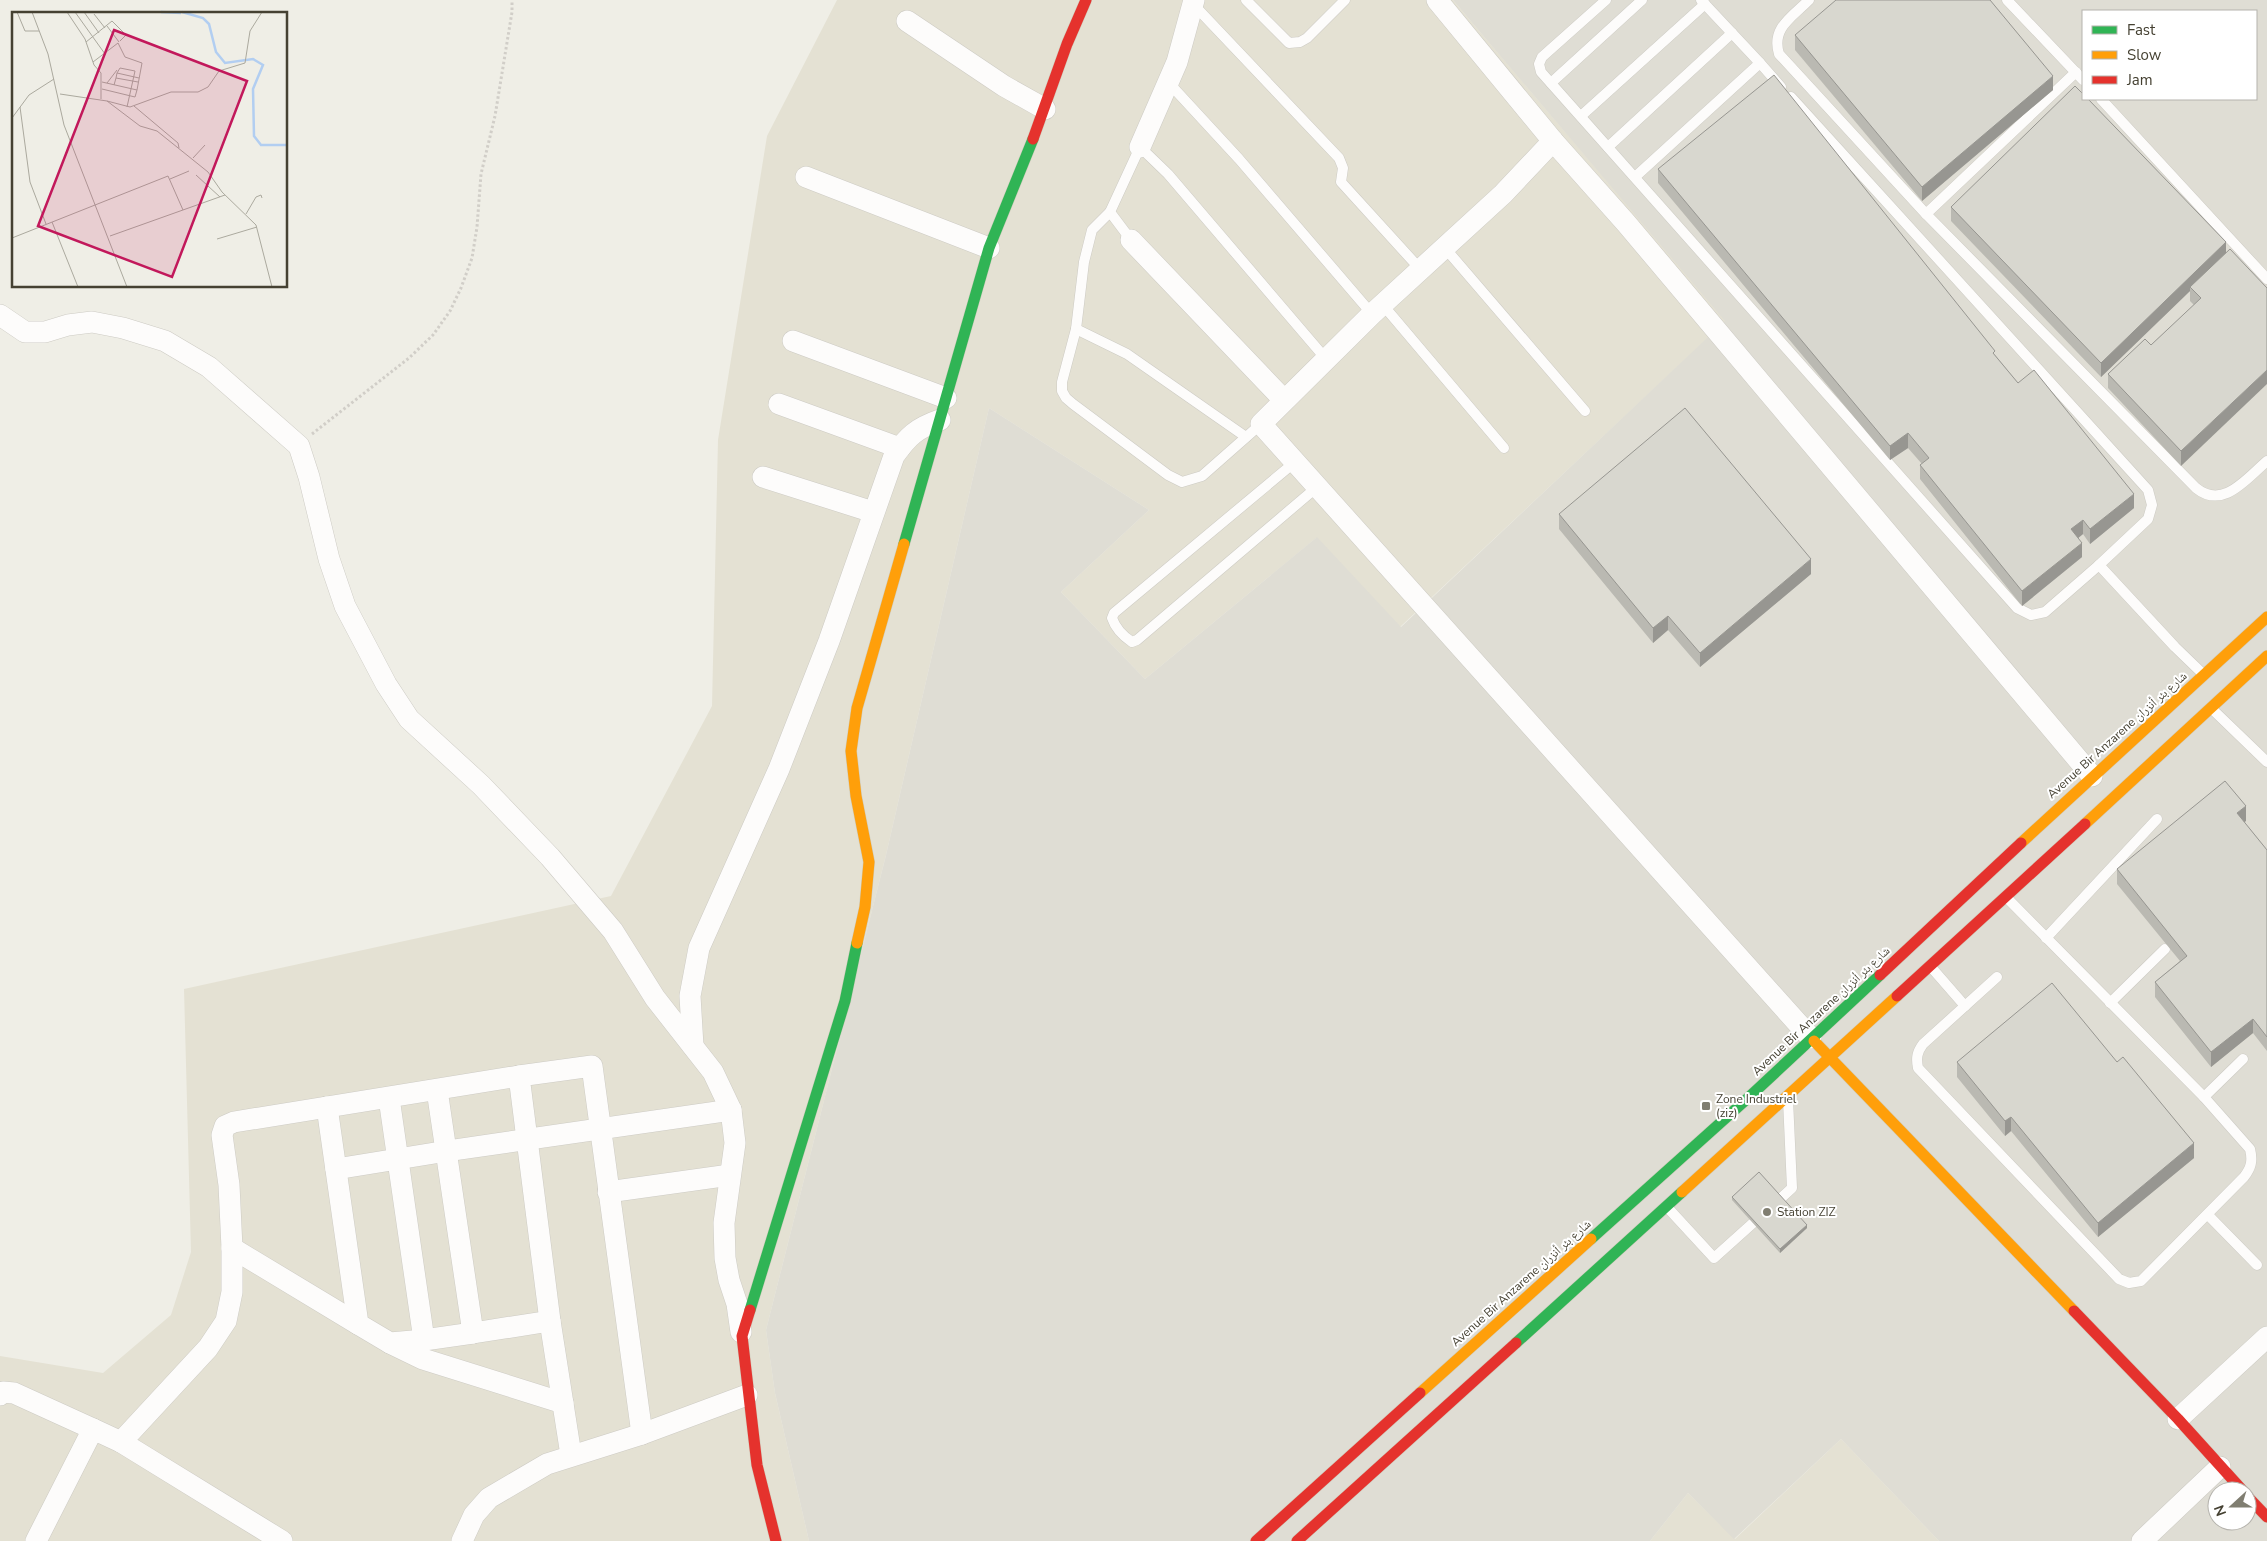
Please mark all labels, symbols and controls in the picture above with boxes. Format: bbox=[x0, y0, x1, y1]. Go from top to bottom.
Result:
legend bbox=[2082, 10, 2257, 100]
inset map bbox=[12, 12, 288, 288]
text: Fast bbox=[2127, 20, 2156, 40]
text: Slow bbox=[2127, 45, 2162, 65]
text: Jam bbox=[2126, 70, 2153, 90]
street label: Avenue Bir Anzarene شارع بئر أنزران bbox=[2044, 668, 2190, 802]
street label: Avenue Bir Anzarene شارع بئر أنزران bbox=[1749, 943, 1893, 1079]
place label: Zone Industriel (ziz) bbox=[1716, 1091, 1797, 1121]
marker: Zone Industriel (ziz) bbox=[1700, 1100, 1712, 1112]
place label: Station ZIZ bbox=[1777, 1204, 1836, 1220]
marker: Station ZIZ bbox=[1761, 1206, 1773, 1218]
street label: Avenue Bir Anzarene شارع بئر أنزران bbox=[1448, 1216, 1594, 1350]
north arrow bbox=[2207, 1481, 2257, 1531]
text: N bbox=[2210, 1502, 2231, 1519]

